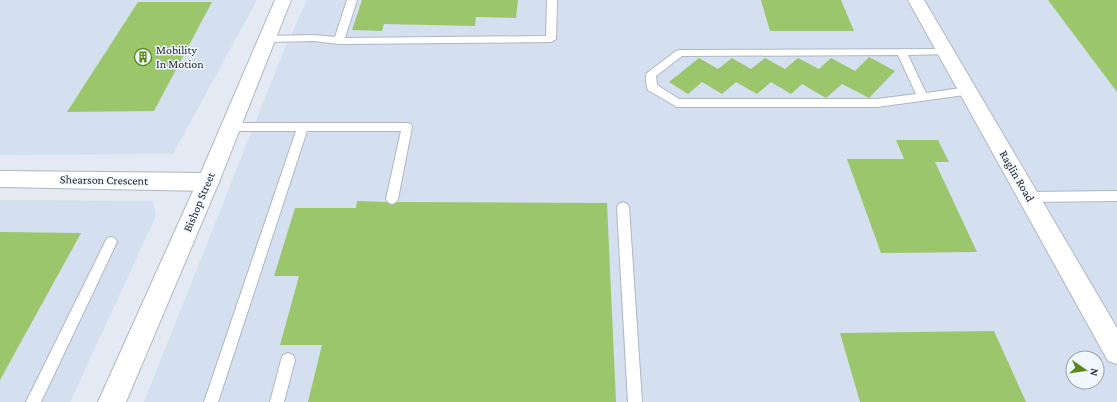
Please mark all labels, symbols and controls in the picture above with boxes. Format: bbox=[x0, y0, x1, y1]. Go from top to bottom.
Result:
place label: Mobility In Motion bbox=[156, 43, 204, 71]
building icon: Mobility In Motion bbox=[133, 47, 153, 67]
street label: Raglin Road bbox=[997, 148, 1038, 205]
street label: Bishop Street bbox=[180, 169, 218, 234]
street label: Shearson Crescent bbox=[60, 172, 149, 188]
north arrow bbox=[1065, 350, 1105, 390]
text: N bbox=[1088, 367, 1101, 378]

